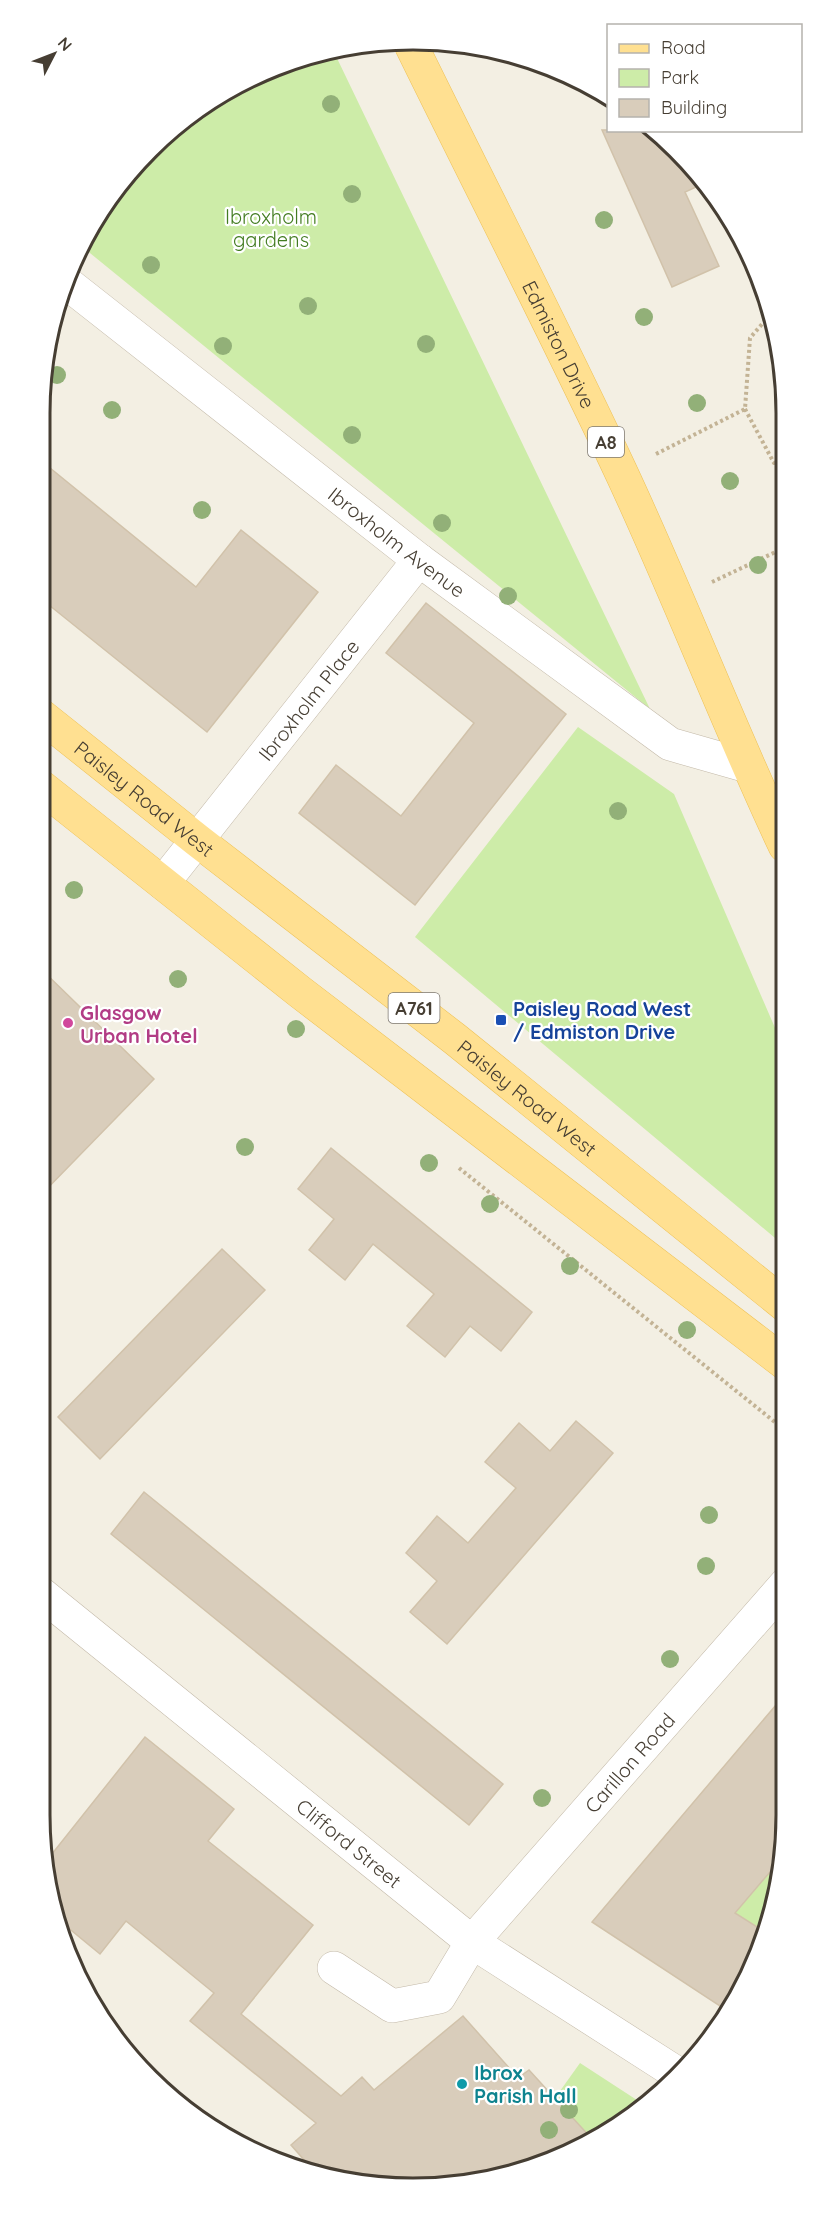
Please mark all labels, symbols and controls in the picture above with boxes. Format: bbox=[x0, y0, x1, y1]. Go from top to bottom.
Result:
north arrow bbox=[24, 24, 84, 84]
legend bbox=[607, 24, 802, 132]
text: N bbox=[54, 33, 77, 55]
text: Road bbox=[661, 36, 706, 59]
text: Park bbox=[661, 66, 699, 89]
text: Building bbox=[661, 96, 727, 119]
park label: Ibroxholm gardens bbox=[225, 204, 317, 252]
street label: Edmiston Drive bbox=[517, 276, 601, 412]
road number: A8 bbox=[588, 427, 624, 457]
street label: Ibroxholm Avenue bbox=[324, 481, 470, 602]
street label: Ibroxholm Place bbox=[253, 634, 364, 765]
street label: Paisley Road West bbox=[70, 735, 220, 861]
road number: A761 bbox=[388, 993, 440, 1023]
place label: Paisley Road West / Edmiston Drive bbox=[513, 996, 691, 1044]
place label: Glasgow Urban Hotel bbox=[80, 1000, 198, 1048]
marker: Paisley Road West / Edmiston Drive bbox=[494, 1013, 508, 1027]
marker: Glasgow Urban Hotel bbox=[61, 1016, 75, 1030]
street label: Paisley Road West bbox=[453, 1034, 602, 1161]
street label: Carillon Road bbox=[579, 1707, 680, 1818]
street label: Clifford Street bbox=[292, 1793, 407, 1893]
place label: Ibrox Parish Hall bbox=[474, 2060, 577, 2108]
marker: Ibrox Parish Hall bbox=[455, 2077, 469, 2091]

